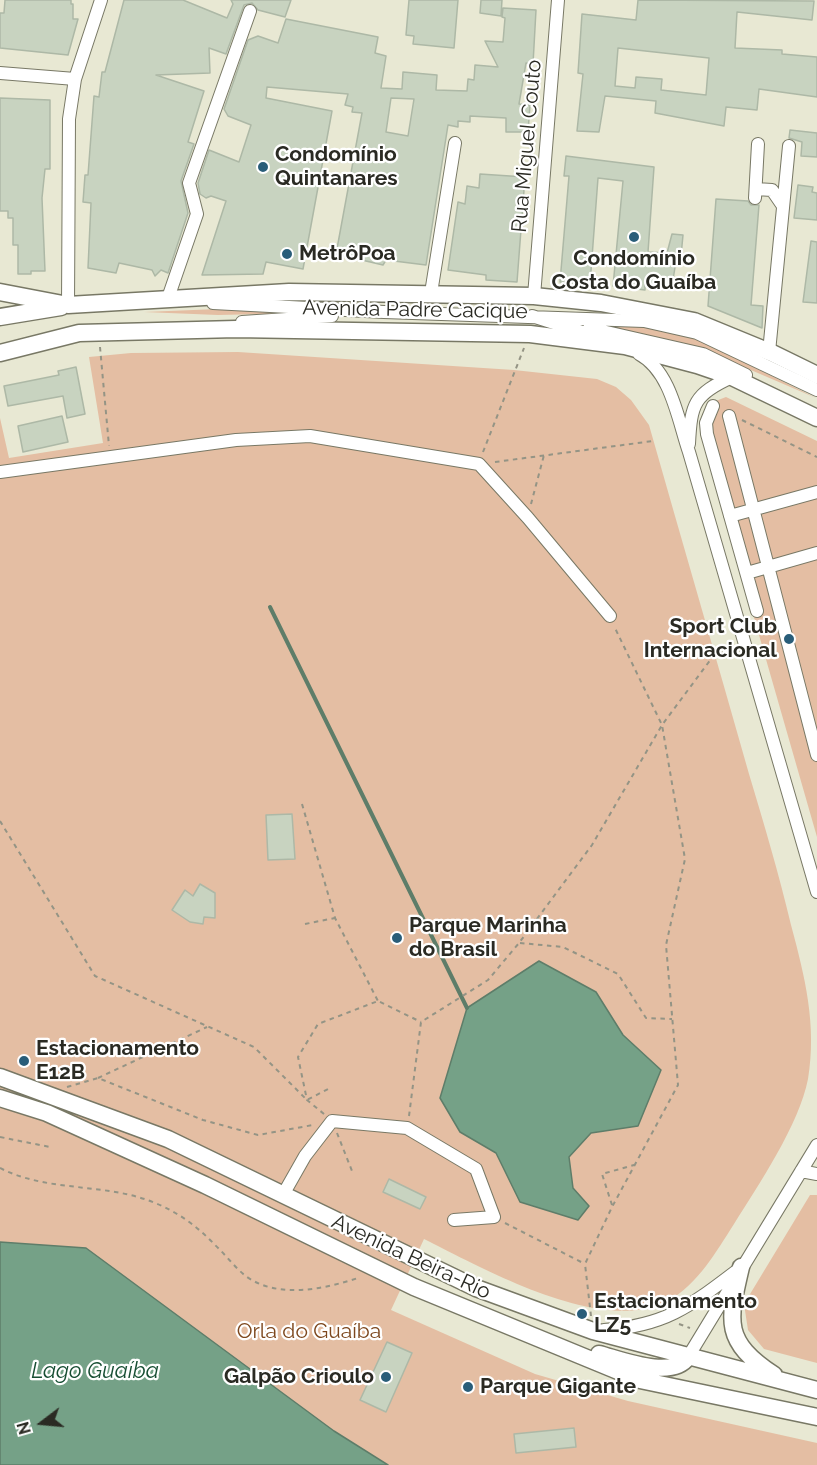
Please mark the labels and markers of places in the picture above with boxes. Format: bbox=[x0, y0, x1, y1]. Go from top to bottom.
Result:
place label: Condomínio Quintanares bbox=[275, 142, 398, 192]
marker: Condomínio Quintanares bbox=[256, 160, 270, 174]
marker: Condomínio Costa do Guaíba bbox=[627, 230, 641, 244]
place label: MetrôPoa bbox=[299, 241, 396, 267]
place label: Condomínio Costa do Guaíba bbox=[552, 246, 716, 296]
marker: MetrôPoa bbox=[280, 247, 294, 261]
place label: Sport Club Internacional bbox=[644, 614, 777, 664]
marker: Sport Club Internacional bbox=[782, 632, 796, 646]
place label: Parque Marinha do Brasil bbox=[409, 913, 567, 963]
marker: Parque Marinha do Brasil bbox=[390, 931, 404, 945]
place label: Estacionamento E12B bbox=[36, 1036, 199, 1086]
marker: Estacionamento E12B bbox=[17, 1054, 31, 1068]
place label: Estacionamento LZ5 bbox=[594, 1289, 757, 1339]
marker: Estacionamento LZ5 bbox=[575, 1307, 589, 1321]
place label: Galpão Crioulo bbox=[224, 1364, 374, 1390]
marker: Galpão Crioulo bbox=[379, 1370, 393, 1384]
place label: Parque Gigante bbox=[480, 1374, 636, 1400]
marker: Parque Gigante bbox=[461, 1380, 475, 1394]

